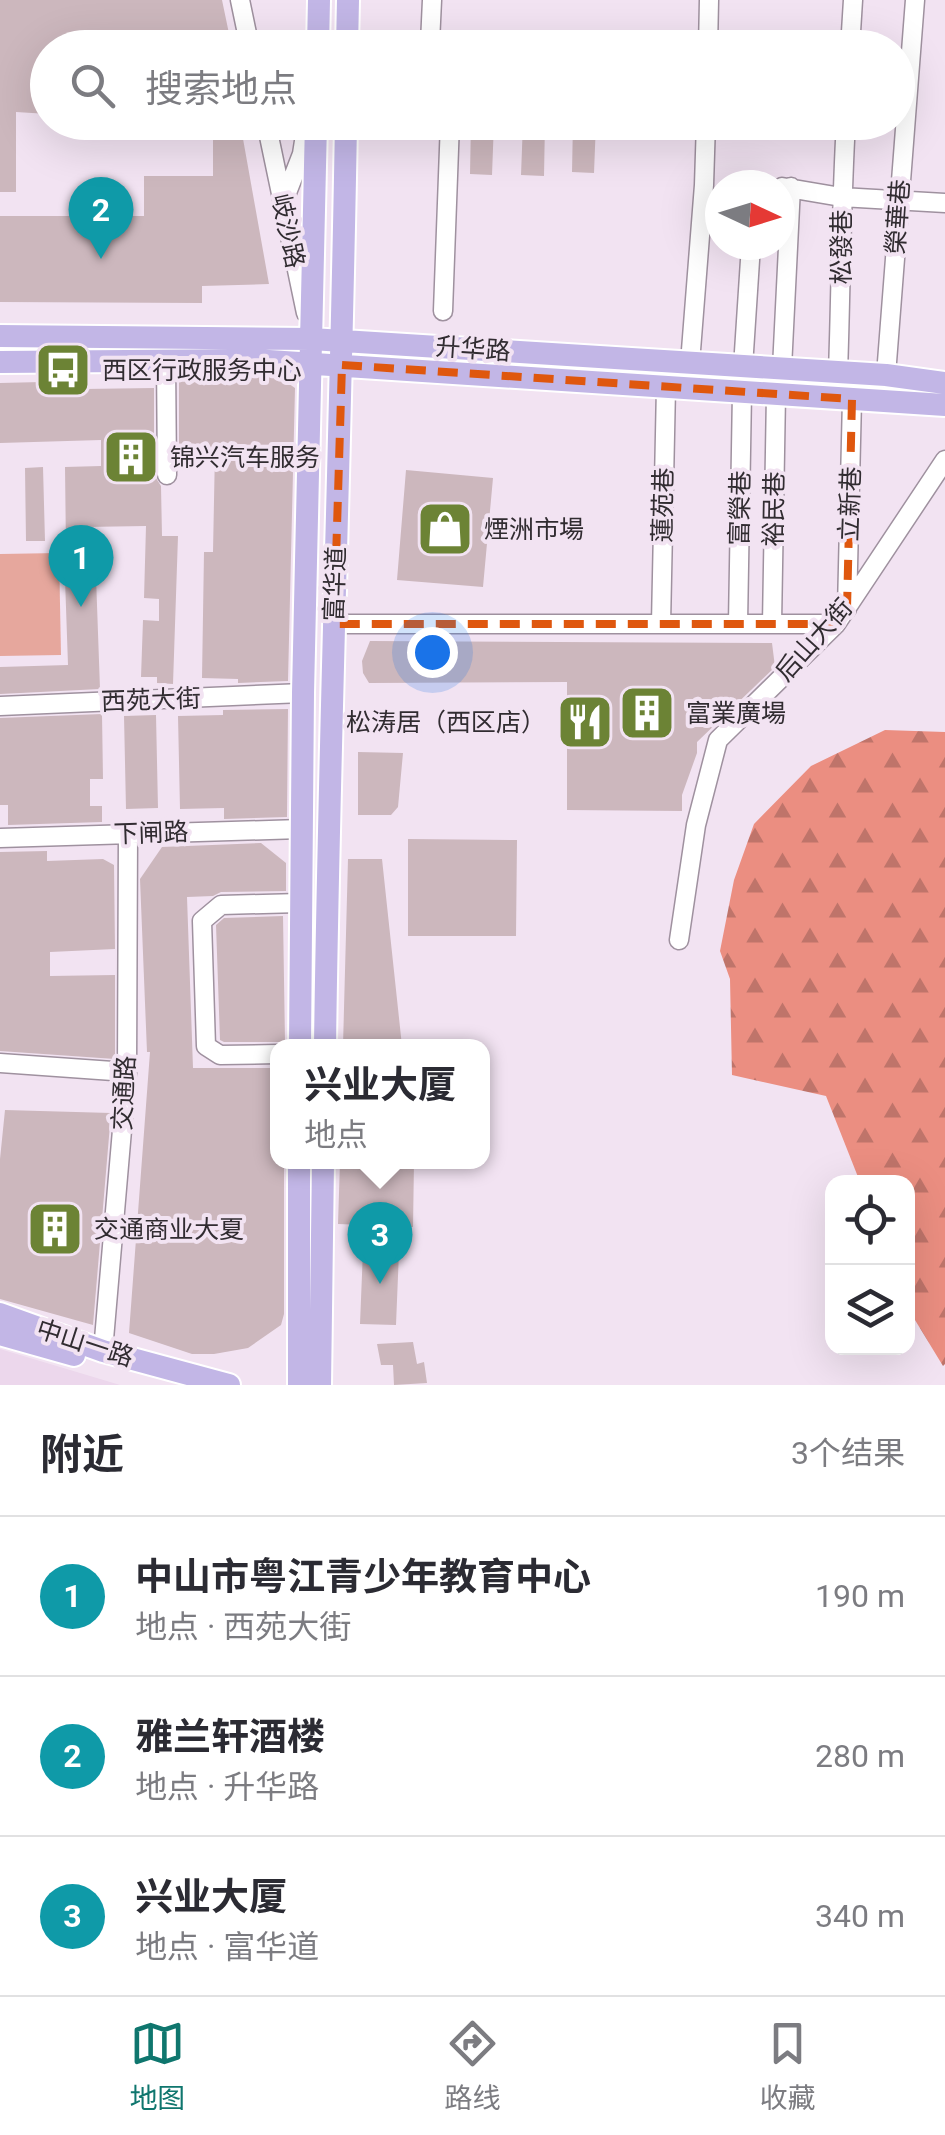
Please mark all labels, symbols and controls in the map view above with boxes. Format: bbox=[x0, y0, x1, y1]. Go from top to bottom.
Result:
search box bbox=[30, 30, 915, 140]
icon: search bbox=[65, 58, 120, 113]
text: 搜索地点 bbox=[145, 67, 297, 111]
north arrow bbox=[705, 170, 795, 260]
pin: 2 bbox=[68, 176, 134, 259]
street label: 榮華巷 bbox=[881, 179, 915, 255]
street label: 岐沙路 bbox=[266, 191, 310, 271]
street label: 松發巷 bbox=[827, 209, 856, 285]
street label: 升华路 bbox=[435, 332, 511, 366]
bus stop icon: 西区行政服务中心 bbox=[33, 340, 93, 400]
place label: 西区行政服务中心 bbox=[102, 356, 302, 385]
building icon: 锦兴汽车服务 bbox=[101, 427, 161, 487]
place label: 锦兴汽车服务 bbox=[170, 443, 320, 472]
street label: 立新巷 bbox=[834, 466, 866, 542]
street label: 蓮苑巷 bbox=[648, 467, 678, 543]
street label: 富榮巷 bbox=[725, 470, 755, 546]
street label: 裕民巷 bbox=[759, 471, 789, 547]
shop icon: 煙洲市場 bbox=[415, 499, 475, 559]
place label: 煙洲市場 bbox=[484, 515, 584, 544]
pin: 1 bbox=[48, 524, 114, 607]
street label: 富华道 bbox=[319, 546, 351, 622]
street label: 后山大街 bbox=[770, 593, 858, 687]
your location bbox=[407, 627, 458, 678]
building icon: 富業廣場 bbox=[617, 683, 677, 743]
street label: 西苑大街 bbox=[101, 684, 201, 716]
restaurant icon: 松涛居（西区店） bbox=[555, 692, 615, 752]
place label: 富業廣場 bbox=[686, 699, 786, 728]
place label: 松涛居（西区店） bbox=[346, 708, 546, 737]
street label: 下闸路 bbox=[113, 817, 189, 849]
popup bbox=[270, 1039, 490, 1169]
street label: 交通路 bbox=[108, 1055, 140, 1131]
text: 兴业大厦 bbox=[304, 1063, 456, 1107]
text: 地点 bbox=[304, 1116, 368, 1154]
map controls bbox=[825, 1175, 915, 1355]
button: locate bbox=[825, 1175, 915, 1265]
building icon: 交通商业大夏 bbox=[25, 1199, 85, 1259]
pin: 3 bbox=[348, 1202, 412, 1284]
place label: 交通商业大夏 bbox=[94, 1215, 244, 1244]
button: layers bbox=[825, 1265, 915, 1355]
street label: 中山一路 bbox=[33, 1314, 137, 1372]
text: 附近 bbox=[40, 1430, 124, 1479]
text: 3个结果 bbox=[791, 1434, 905, 1472]
text: 中山市粤江青少年教育中心 bbox=[135, 1555, 591, 1599]
text: 1 bbox=[63, 1577, 82, 1615]
text: 190 m bbox=[815, 1577, 905, 1615]
text: 地点 · 西苑大街 bbox=[135, 1608, 351, 1646]
text: 雅兰轩酒楼 bbox=[135, 1715, 325, 1759]
text: 2 bbox=[63, 1737, 82, 1775]
text: 280 m bbox=[815, 1737, 905, 1775]
text: 地点 · 升华路 bbox=[135, 1768, 319, 1806]
text: 兴业大厦 bbox=[135, 1875, 287, 1919]
text: 3 bbox=[63, 1897, 82, 1935]
text: 340 m bbox=[815, 1897, 905, 1935]
text: 地点 · 富华道 bbox=[135, 1928, 319, 1966]
tab: 地图 bbox=[129, 2016, 186, 2116]
tab: 路线 bbox=[444, 2016, 501, 2116]
tab: 收藏 bbox=[759, 2016, 816, 2116]

